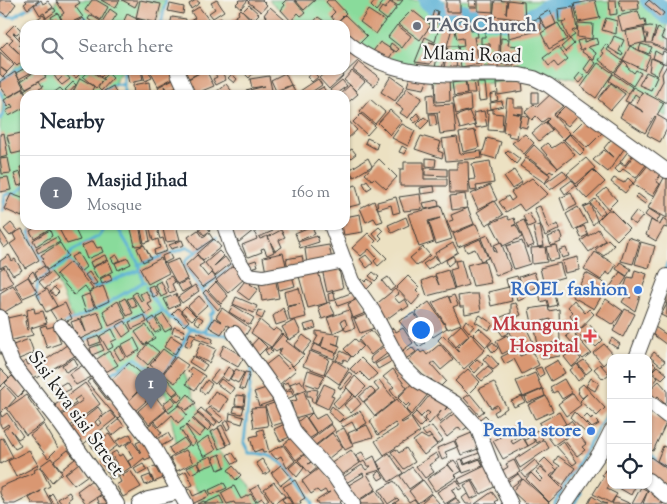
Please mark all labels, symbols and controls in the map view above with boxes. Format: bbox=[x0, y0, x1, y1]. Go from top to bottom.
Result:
place label: TAG Church bbox=[427, 13, 538, 40]
search box bbox=[20, 20, 350, 75]
marker: TAG Church bbox=[411, 20, 423, 32]
icon: search bbox=[38, 34, 66, 62]
text: Search here bbox=[78, 34, 173, 61]
street label: Mlami Road bbox=[422, 41, 522, 71]
text: Nearby bbox=[40, 108, 105, 138]
text: Masjid Jihad bbox=[87, 168, 187, 195]
text: 1 bbox=[53, 182, 59, 205]
text: 160 m bbox=[292, 182, 330, 205]
text: Mosque bbox=[87, 195, 142, 218]
place label: ROEL fashion bbox=[511, 277, 629, 304]
marker: ROEL fashion bbox=[632, 284, 644, 296]
place label: Mkunguni Hospital bbox=[492, 312, 580, 361]
your location bbox=[408, 317, 434, 343]
marker: Mkunguni Hospital bbox=[583, 329, 597, 343]
street label: Sisi kwa sisi Street bbox=[20, 346, 130, 483]
map controls bbox=[607, 354, 652, 489]
button: + bbox=[607, 354, 652, 399]
pin: 1 bbox=[135, 368, 167, 409]
button: − bbox=[607, 399, 652, 444]
place label: Pemba store bbox=[483, 418, 581, 445]
marker: Pemba store bbox=[585, 425, 597, 437]
button: locate bbox=[607, 444, 652, 489]

